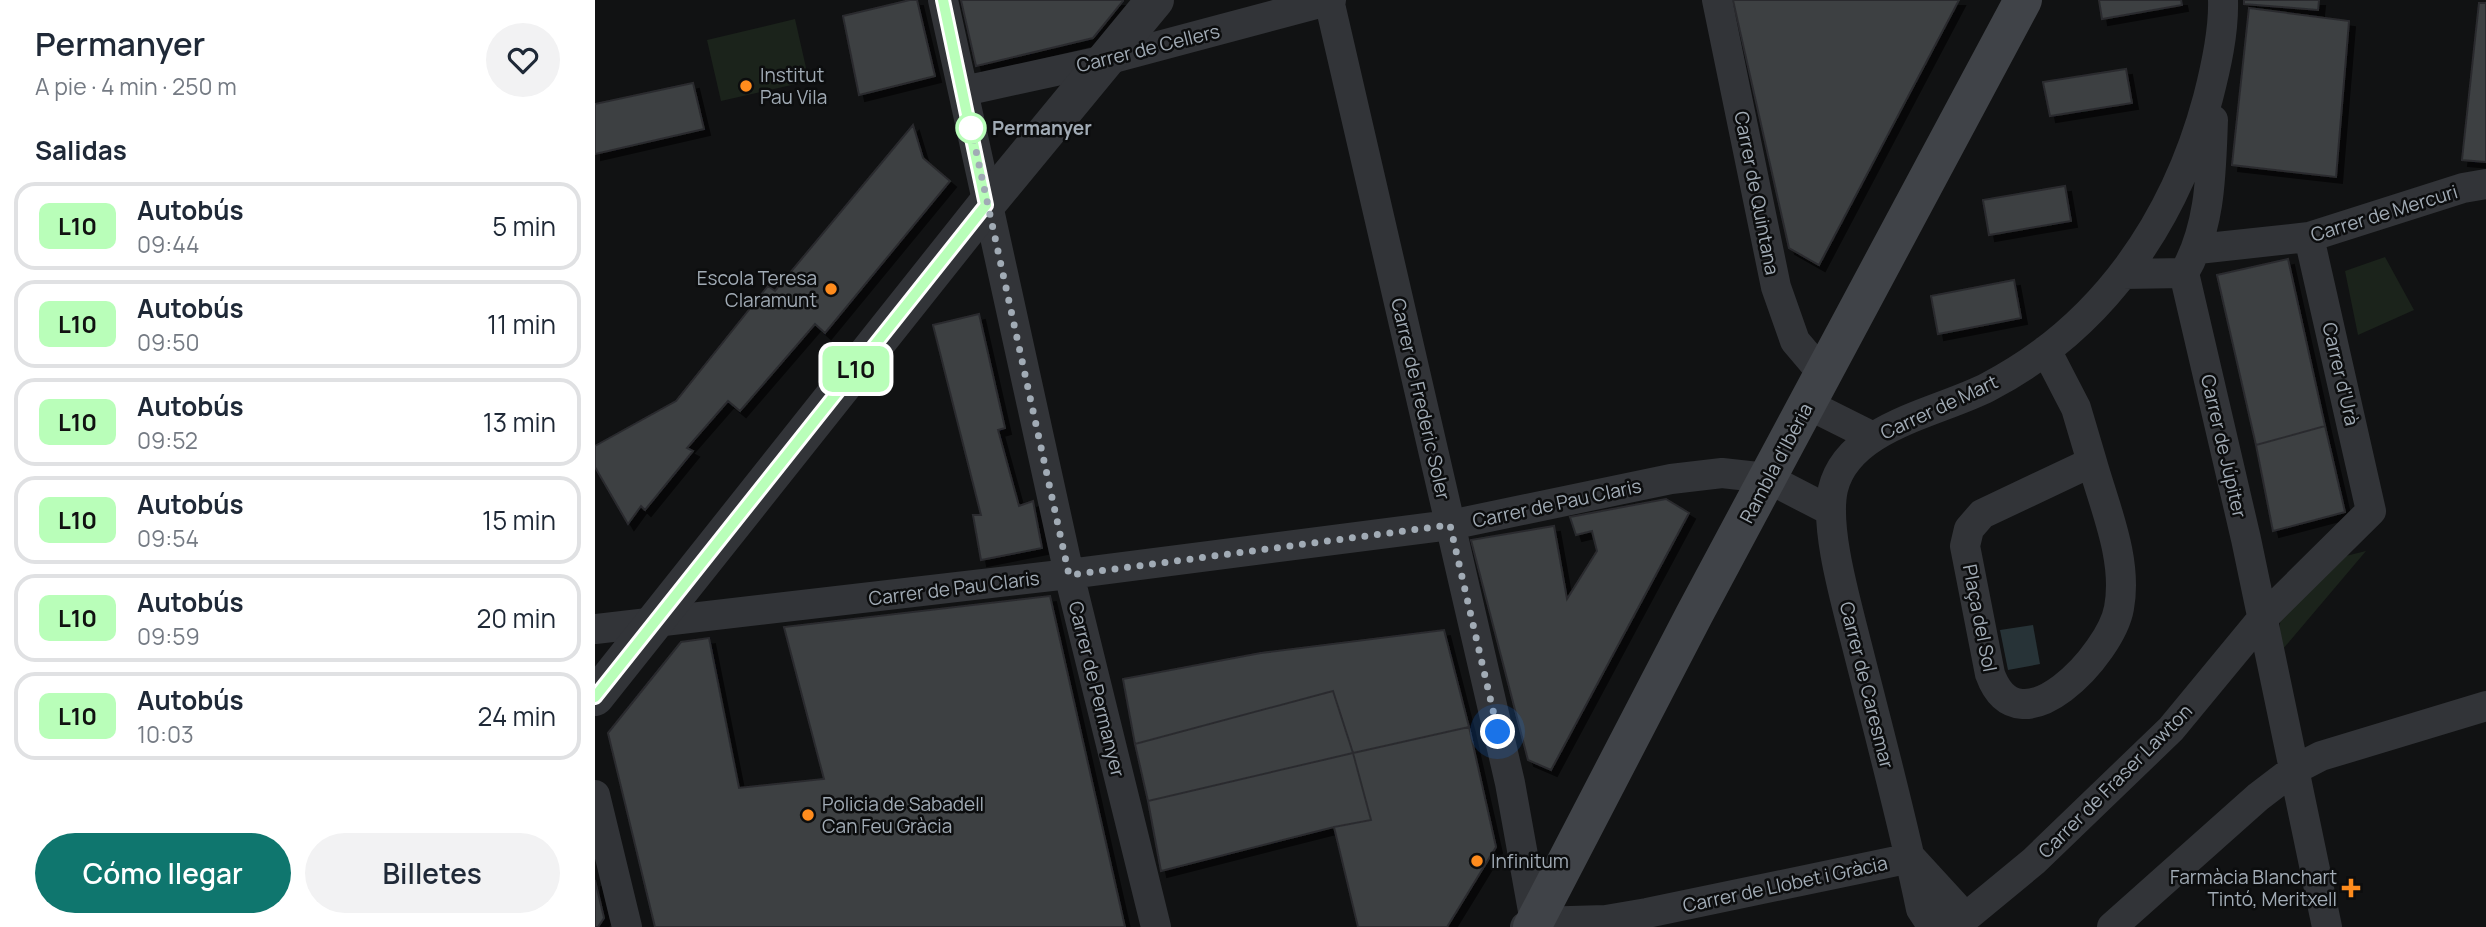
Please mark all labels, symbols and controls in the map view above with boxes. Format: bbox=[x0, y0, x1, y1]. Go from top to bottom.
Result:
street label: Carrer de Cellers bbox=[1074, 18, 1222, 78]
text: Permanyer bbox=[35, 21, 205, 66]
button: heart bbox=[486, 23, 560, 97]
place label: Institut Pau Vila bbox=[760, 62, 827, 110]
text: A pie · 4 min · 250 m bbox=[35, 70, 237, 102]
marker: Institut Pau Vila bbox=[738, 78, 754, 94]
street label: Carrer de Quintana bbox=[1728, 109, 1786, 277]
marker: Permanyer bbox=[956, 113, 986, 143]
place label: Permanyer bbox=[992, 115, 1092, 141]
text: Salidas bbox=[35, 132, 127, 168]
street label: Carrer de Mercuri bbox=[2307, 178, 2461, 248]
text: Autobús bbox=[137, 192, 244, 228]
text: 5 min bbox=[492, 208, 556, 244]
text: L10 bbox=[58, 209, 97, 242]
text: 09:44 bbox=[137, 228, 200, 260]
place label: Escola Teresa Claramunt bbox=[697, 265, 817, 313]
marker: Escola Teresa Claramunt bbox=[823, 281, 839, 297]
text: Autobús bbox=[137, 290, 244, 326]
street label: Carrer de Frederic Soler bbox=[1385, 296, 1457, 503]
text: 11 min bbox=[487, 306, 556, 342]
text: L10 bbox=[58, 307, 97, 340]
street label: Carrer d'Urà bbox=[2317, 320, 2365, 428]
text: 09:50 bbox=[137, 326, 200, 358]
line badge: L10 bbox=[816, 346, 896, 392]
text: L10 bbox=[836, 352, 876, 385]
street label: Carrer de Mart bbox=[1876, 368, 2002, 446]
street label: Carrer de Júpiter bbox=[2195, 372, 2253, 520]
text: Autobús bbox=[137, 388, 244, 424]
street label: Rambla d'Ibèria bbox=[1733, 398, 1819, 528]
text: 13 min bbox=[483, 404, 556, 440]
text: L10 bbox=[58, 405, 97, 438]
text: 09:52 bbox=[137, 424, 198, 456]
street label: Carrer de Pau Claris bbox=[1470, 472, 1644, 534]
text: Autobús bbox=[137, 486, 244, 522]
text: 15 min bbox=[482, 502, 556, 538]
text: L10 bbox=[58, 503, 97, 536]
text: 09:54 bbox=[137, 522, 199, 554]
street label: Plaça del Sol bbox=[1957, 562, 2003, 674]
street label: Carrer de Pau Claris bbox=[867, 565, 1041, 611]
text: Autobús bbox=[137, 584, 244, 620]
street label: Carrer de Permanyer bbox=[1063, 598, 1131, 780]
street label: Carrer de Caresmar bbox=[1834, 599, 1900, 771]
text: 20 min bbox=[477, 600, 556, 636]
text: L10 bbox=[58, 601, 97, 634]
text: 09:59 bbox=[137, 620, 200, 652]
text: Autobús bbox=[137, 682, 244, 718]
text: 24 min bbox=[478, 698, 556, 734]
street label: Carrer de Fraser Lawton bbox=[2032, 698, 2198, 864]
text: L10 bbox=[58, 699, 97, 732]
your location bbox=[1480, 714, 1515, 749]
text: 10:03 bbox=[137, 718, 194, 750]
place label: Policia de Sabadell Can Feu Gràcia bbox=[822, 791, 984, 839]
marker: Policia de Sabadell Can Feu Gràcia bbox=[800, 807, 816, 823]
button: Cómo llegar bbox=[35, 833, 291, 913]
button: Billetes bbox=[305, 833, 560, 913]
place label: Infinitum bbox=[1491, 848, 1569, 874]
street label: Carrer de Llobet i Gràcia bbox=[1680, 850, 1890, 918]
marker: Infinitum bbox=[1469, 853, 1485, 869]
place label: Farmàcia Blanchart Tintó, Meritxell bbox=[2170, 864, 2337, 912]
marker: Farmàcia Blanchart Tintó, Meritxell bbox=[2343, 880, 2359, 896]

